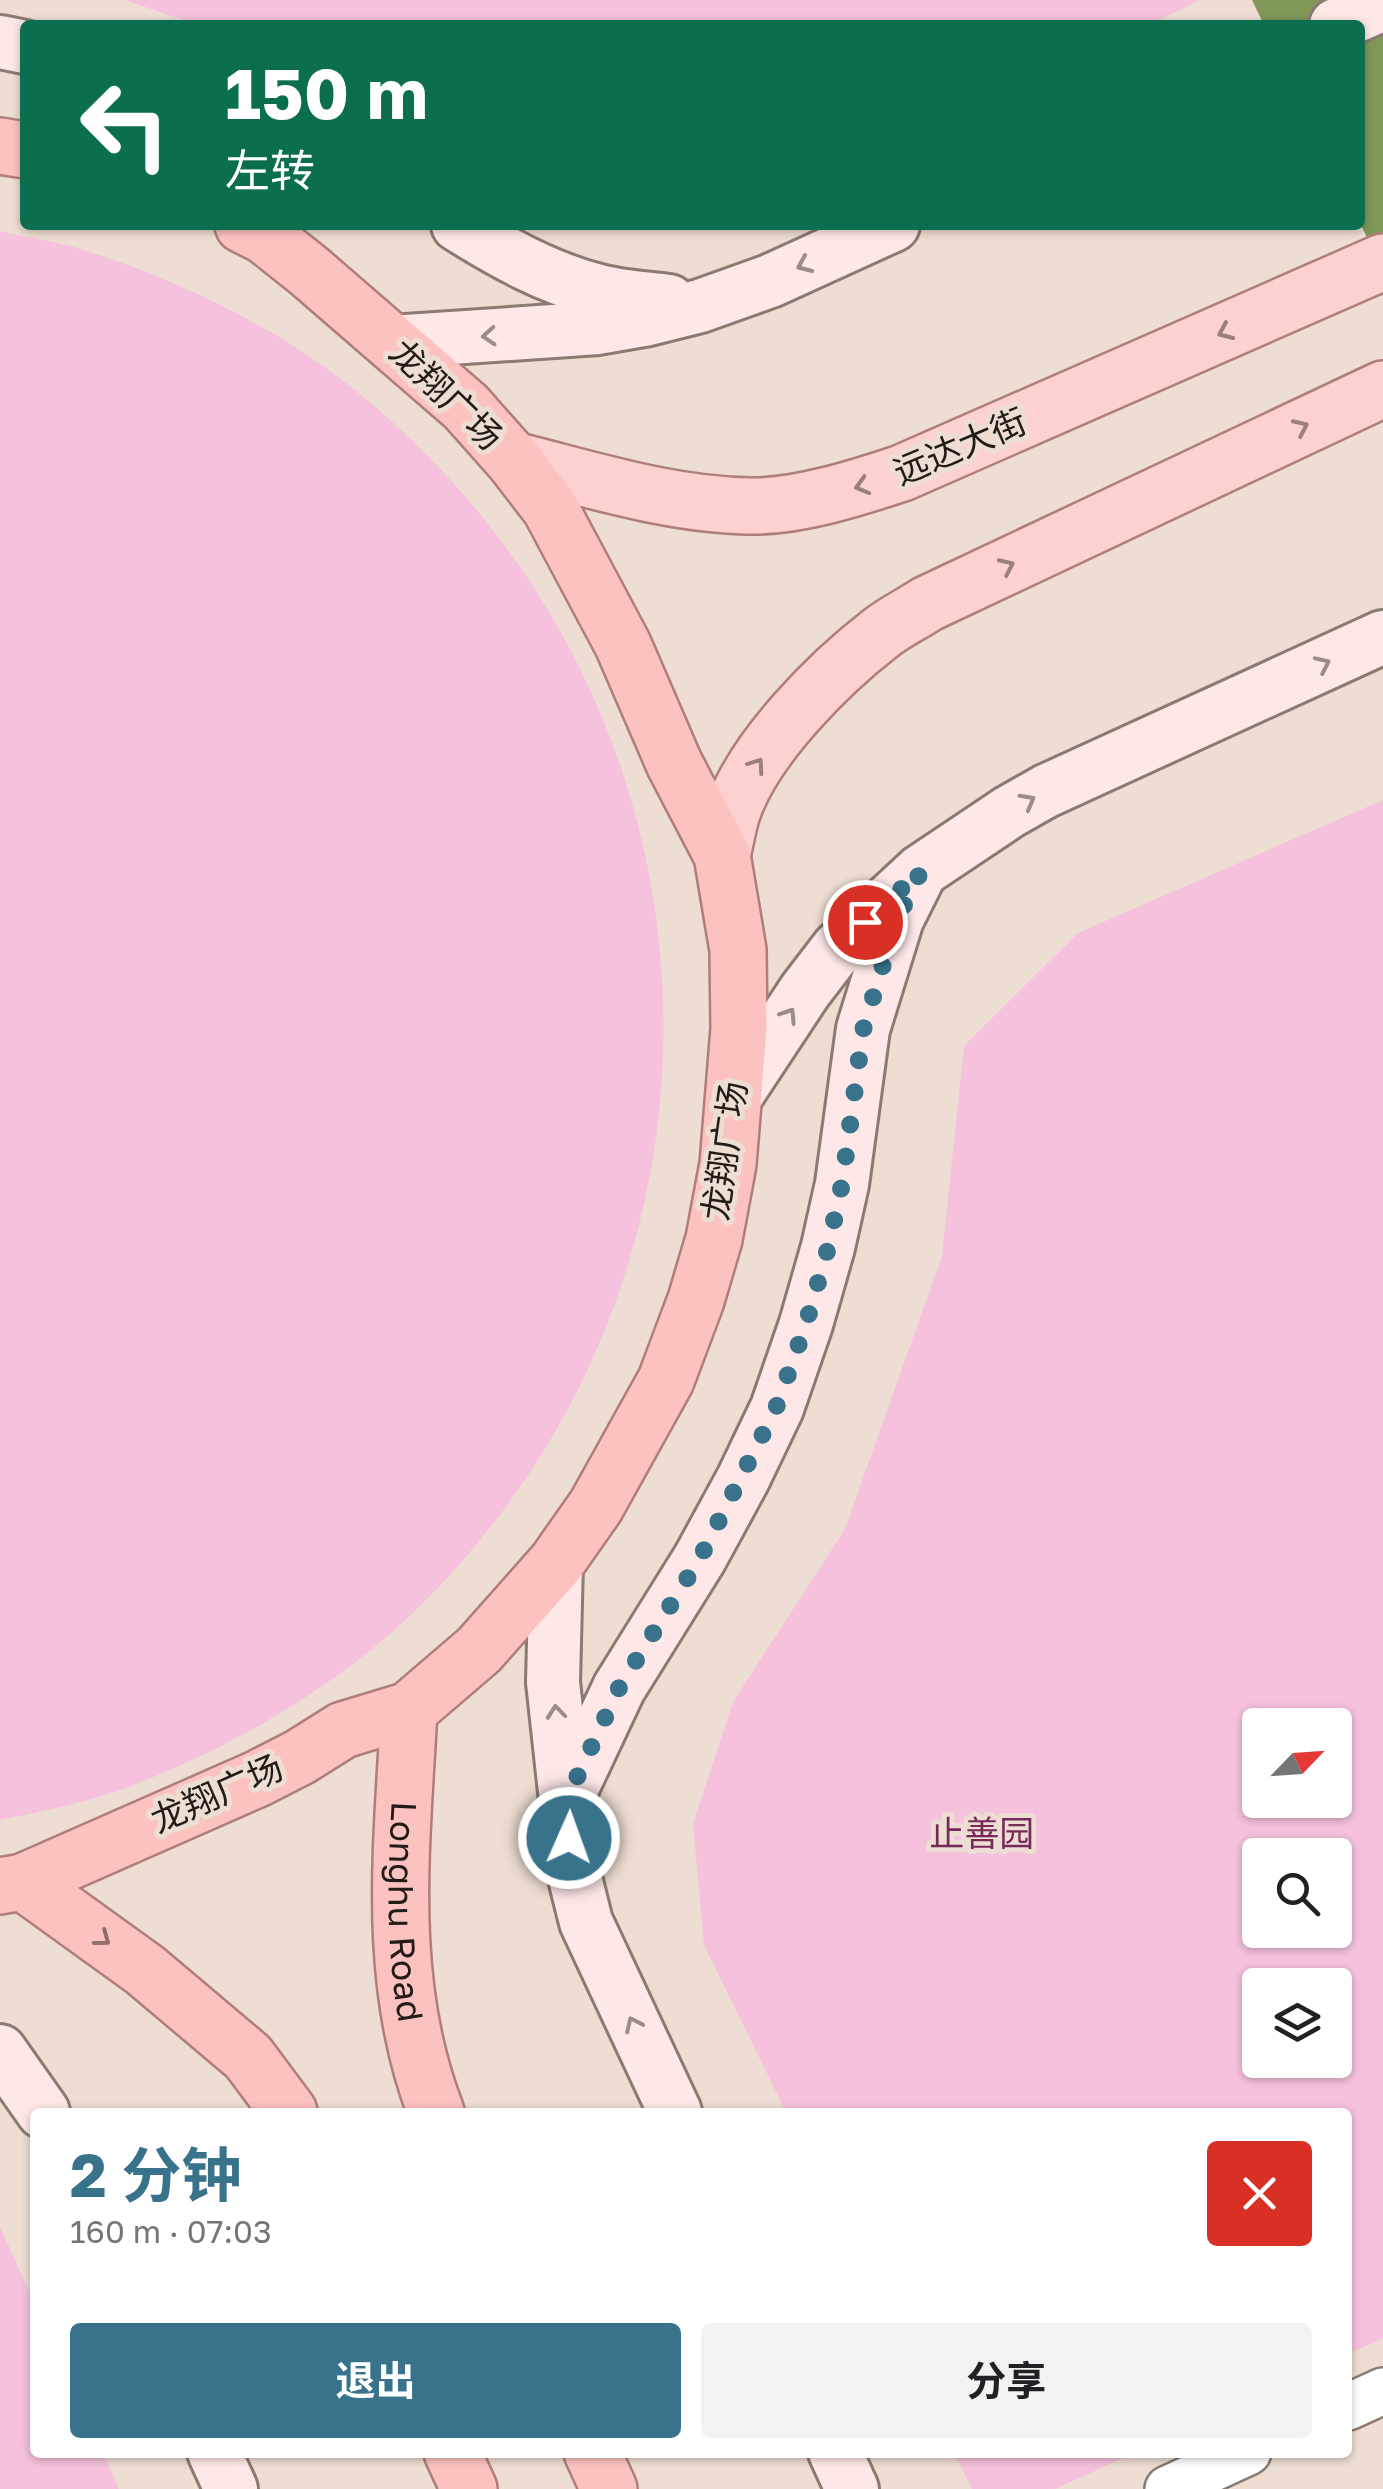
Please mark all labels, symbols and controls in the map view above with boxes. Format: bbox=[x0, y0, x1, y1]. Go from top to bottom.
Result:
text: 150 m bbox=[225, 50, 428, 134]
icon: left bbox=[60, 60, 190, 190]
text: 左转 bbox=[225, 143, 315, 197]
one-way arrow bbox=[796, 253, 814, 273]
one-way arrow bbox=[1217, 320, 1235, 340]
one-way arrow bbox=[481, 324, 497, 346]
street label: 龙翔广场 bbox=[382, 331, 512, 458]
street label: 远达大街 bbox=[887, 399, 1032, 493]
one-way arrow bbox=[1291, 420, 1309, 440]
one-way arrow bbox=[854, 474, 871, 495]
one-way arrow bbox=[997, 559, 1015, 579]
one-way arrow bbox=[1313, 657, 1331, 677]
one-way arrow bbox=[745, 758, 763, 776]
one-way arrow bbox=[1017, 794, 1036, 813]
pin bbox=[823, 880, 908, 965]
icon: arrive bbox=[838, 895, 893, 950]
one-way arrow bbox=[776, 1008, 795, 1026]
street label: 龙翔广场 bbox=[693, 1079, 755, 1223]
one-way arrow bbox=[546, 1704, 567, 1720]
north arrow bbox=[1242, 1708, 1352, 1818]
map controls bbox=[1242, 1708, 1352, 2078]
street label: 龙翔广场 bbox=[144, 1745, 289, 1841]
position arrow bbox=[517, 1786, 621, 1890]
street label: Longhu Road bbox=[381, 1800, 432, 2025]
park label: 止善园 bbox=[929, 1812, 1035, 1854]
button: search bbox=[1242, 1838, 1352, 1948]
one-way arrow bbox=[91, 1927, 110, 1945]
button: layers bbox=[1242, 1968, 1352, 2078]
one-way arrow bbox=[626, 2016, 646, 2034]
text: 2 分钟 bbox=[70, 2138, 242, 2210]
button: close bbox=[1207, 2141, 1312, 2246]
text: 160 m · 07:03 bbox=[70, 2212, 272, 2250]
button: 退出 bbox=[70, 2323, 681, 2438]
button: 分享 bbox=[701, 2323, 1312, 2438]

